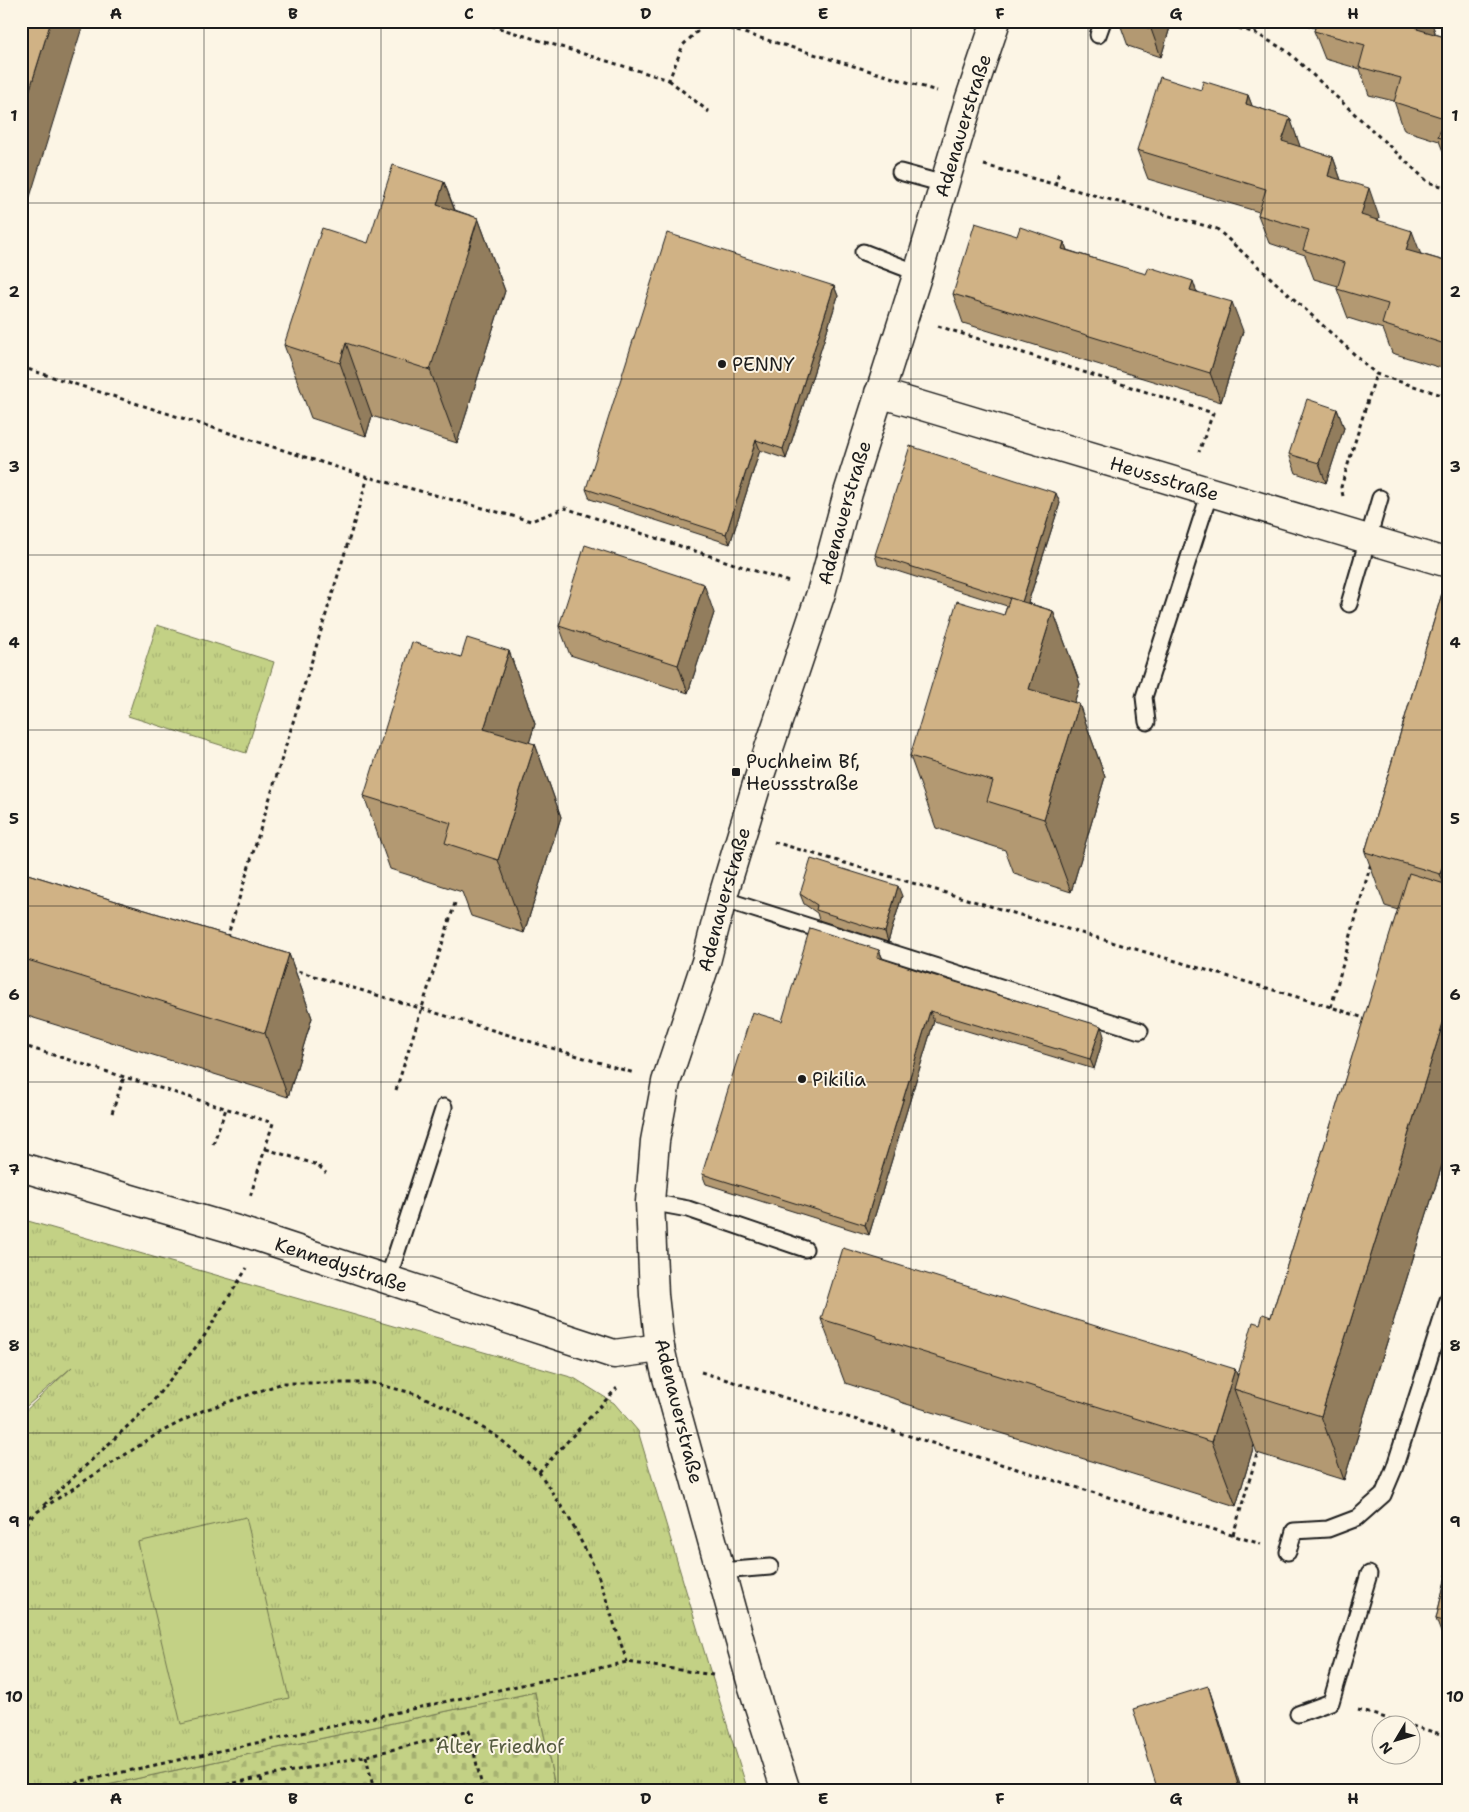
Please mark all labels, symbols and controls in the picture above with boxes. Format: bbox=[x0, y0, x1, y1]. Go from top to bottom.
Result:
text: A bbox=[110, 3, 122, 24]
text: B bbox=[288, 3, 298, 24]
text: C bbox=[464, 3, 474, 24]
text: D bbox=[640, 3, 652, 24]
text: E bbox=[818, 3, 828, 24]
text: F bbox=[995, 3, 1005, 24]
text: G bbox=[1170, 3, 1183, 24]
text: H bbox=[1347, 3, 1359, 24]
street label: Adenauerstraße bbox=[929, 50, 997, 200]
text: 1 bbox=[10, 105, 18, 126]
text: 1 bbox=[1451, 105, 1459, 126]
text: 2 bbox=[8, 281, 20, 302]
text: 2 bbox=[1449, 281, 1461, 302]
place label: PENNY bbox=[732, 352, 795, 377]
marker: PENNY bbox=[716, 358, 728, 370]
street label: Adenauerstraße bbox=[811, 437, 876, 587]
street label: Heussstraße bbox=[1107, 450, 1222, 506]
text: 3 bbox=[8, 456, 20, 477]
text: 3 bbox=[1449, 456, 1461, 477]
text: 4 bbox=[8, 632, 20, 653]
text: 4 bbox=[1449, 632, 1461, 653]
place label: Puchheim Bf, Heussstraße bbox=[746, 749, 860, 796]
marker: Puchheim Bf, Heussstraße bbox=[730, 766, 742, 778]
text: 5 bbox=[9, 808, 19, 829]
text: 5 bbox=[1450, 808, 1460, 829]
street label: Adenauerstraße bbox=[691, 824, 756, 975]
text: 6 bbox=[8, 984, 20, 1005]
text: 6 bbox=[1449, 984, 1461, 1005]
place label: Pikilia bbox=[812, 1067, 866, 1092]
marker: Pikilia bbox=[796, 1073, 808, 1085]
text: 7 bbox=[8, 1159, 20, 1180]
text: 7 bbox=[1449, 1159, 1461, 1180]
street label: Kennedystraße bbox=[272, 1231, 411, 1298]
text: 8 bbox=[8, 1335, 20, 1356]
text: 8 bbox=[1449, 1335, 1461, 1356]
street label: Adenauerstraße bbox=[649, 1336, 709, 1486]
text: 9 bbox=[8, 1511, 20, 1532]
text: 9 bbox=[1449, 1511, 1461, 1532]
text: 10 bbox=[5, 1686, 23, 1707]
text: 10 bbox=[1446, 1686, 1464, 1707]
north arrow bbox=[1372, 1714, 1422, 1764]
park label: Alter Friedhof bbox=[436, 1734, 565, 1759]
text: N bbox=[1375, 1738, 1396, 1758]
text: A bbox=[110, 1788, 122, 1809]
text: B bbox=[288, 1788, 298, 1809]
text: C bbox=[464, 1788, 474, 1809]
text: D bbox=[640, 1788, 652, 1809]
text: E bbox=[818, 1788, 828, 1809]
text: F bbox=[995, 1788, 1005, 1809]
text: G bbox=[1170, 1788, 1183, 1809]
text: H bbox=[1347, 1788, 1359, 1809]

